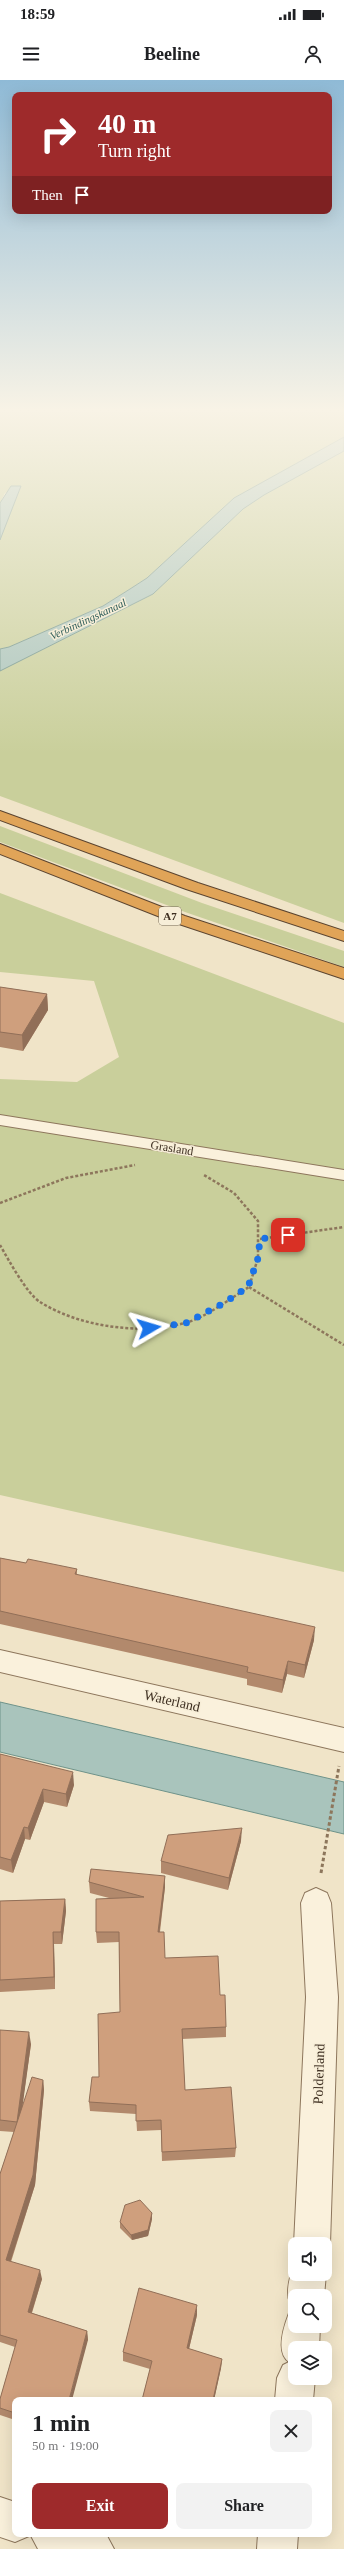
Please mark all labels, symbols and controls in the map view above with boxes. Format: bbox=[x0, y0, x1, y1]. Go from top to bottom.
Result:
text: 18:59 bbox=[20, 6, 55, 22]
icon: menu bbox=[20, 43, 42, 65]
icon: person bbox=[302, 43, 324, 65]
text: Beeline bbox=[144, 44, 200, 64]
icon: right bbox=[32, 108, 84, 160]
text: 40 m bbox=[98, 108, 156, 139]
text: Turn right bbox=[98, 141, 171, 161]
icon: arrive bbox=[71, 184, 93, 206]
text: Then bbox=[32, 187, 63, 203]
water label: Verbindingskanaal bbox=[48, 596, 128, 642]
road number: A7 bbox=[159, 907, 181, 925]
street label: Grasland bbox=[150, 1138, 194, 1158]
pin bbox=[271, 1218, 305, 1252]
icon: arrive bbox=[277, 1224, 299, 1246]
position arrow bbox=[128, 1307, 170, 1349]
street label: Waterland bbox=[142, 1687, 202, 1715]
street label: Polderland bbox=[310, 2043, 328, 2105]
map controls bbox=[288, 2237, 332, 2385]
button: sound bbox=[288, 2237, 332, 2281]
button: search bbox=[288, 2289, 332, 2333]
button: layers bbox=[288, 2341, 332, 2385]
text: 1 min bbox=[32, 2410, 90, 2436]
button: close bbox=[270, 2410, 312, 2452]
text: 50 m · 19:00 bbox=[32, 2438, 99, 2453]
button: Exit bbox=[32, 2483, 168, 2529]
button: Share bbox=[176, 2483, 312, 2529]

